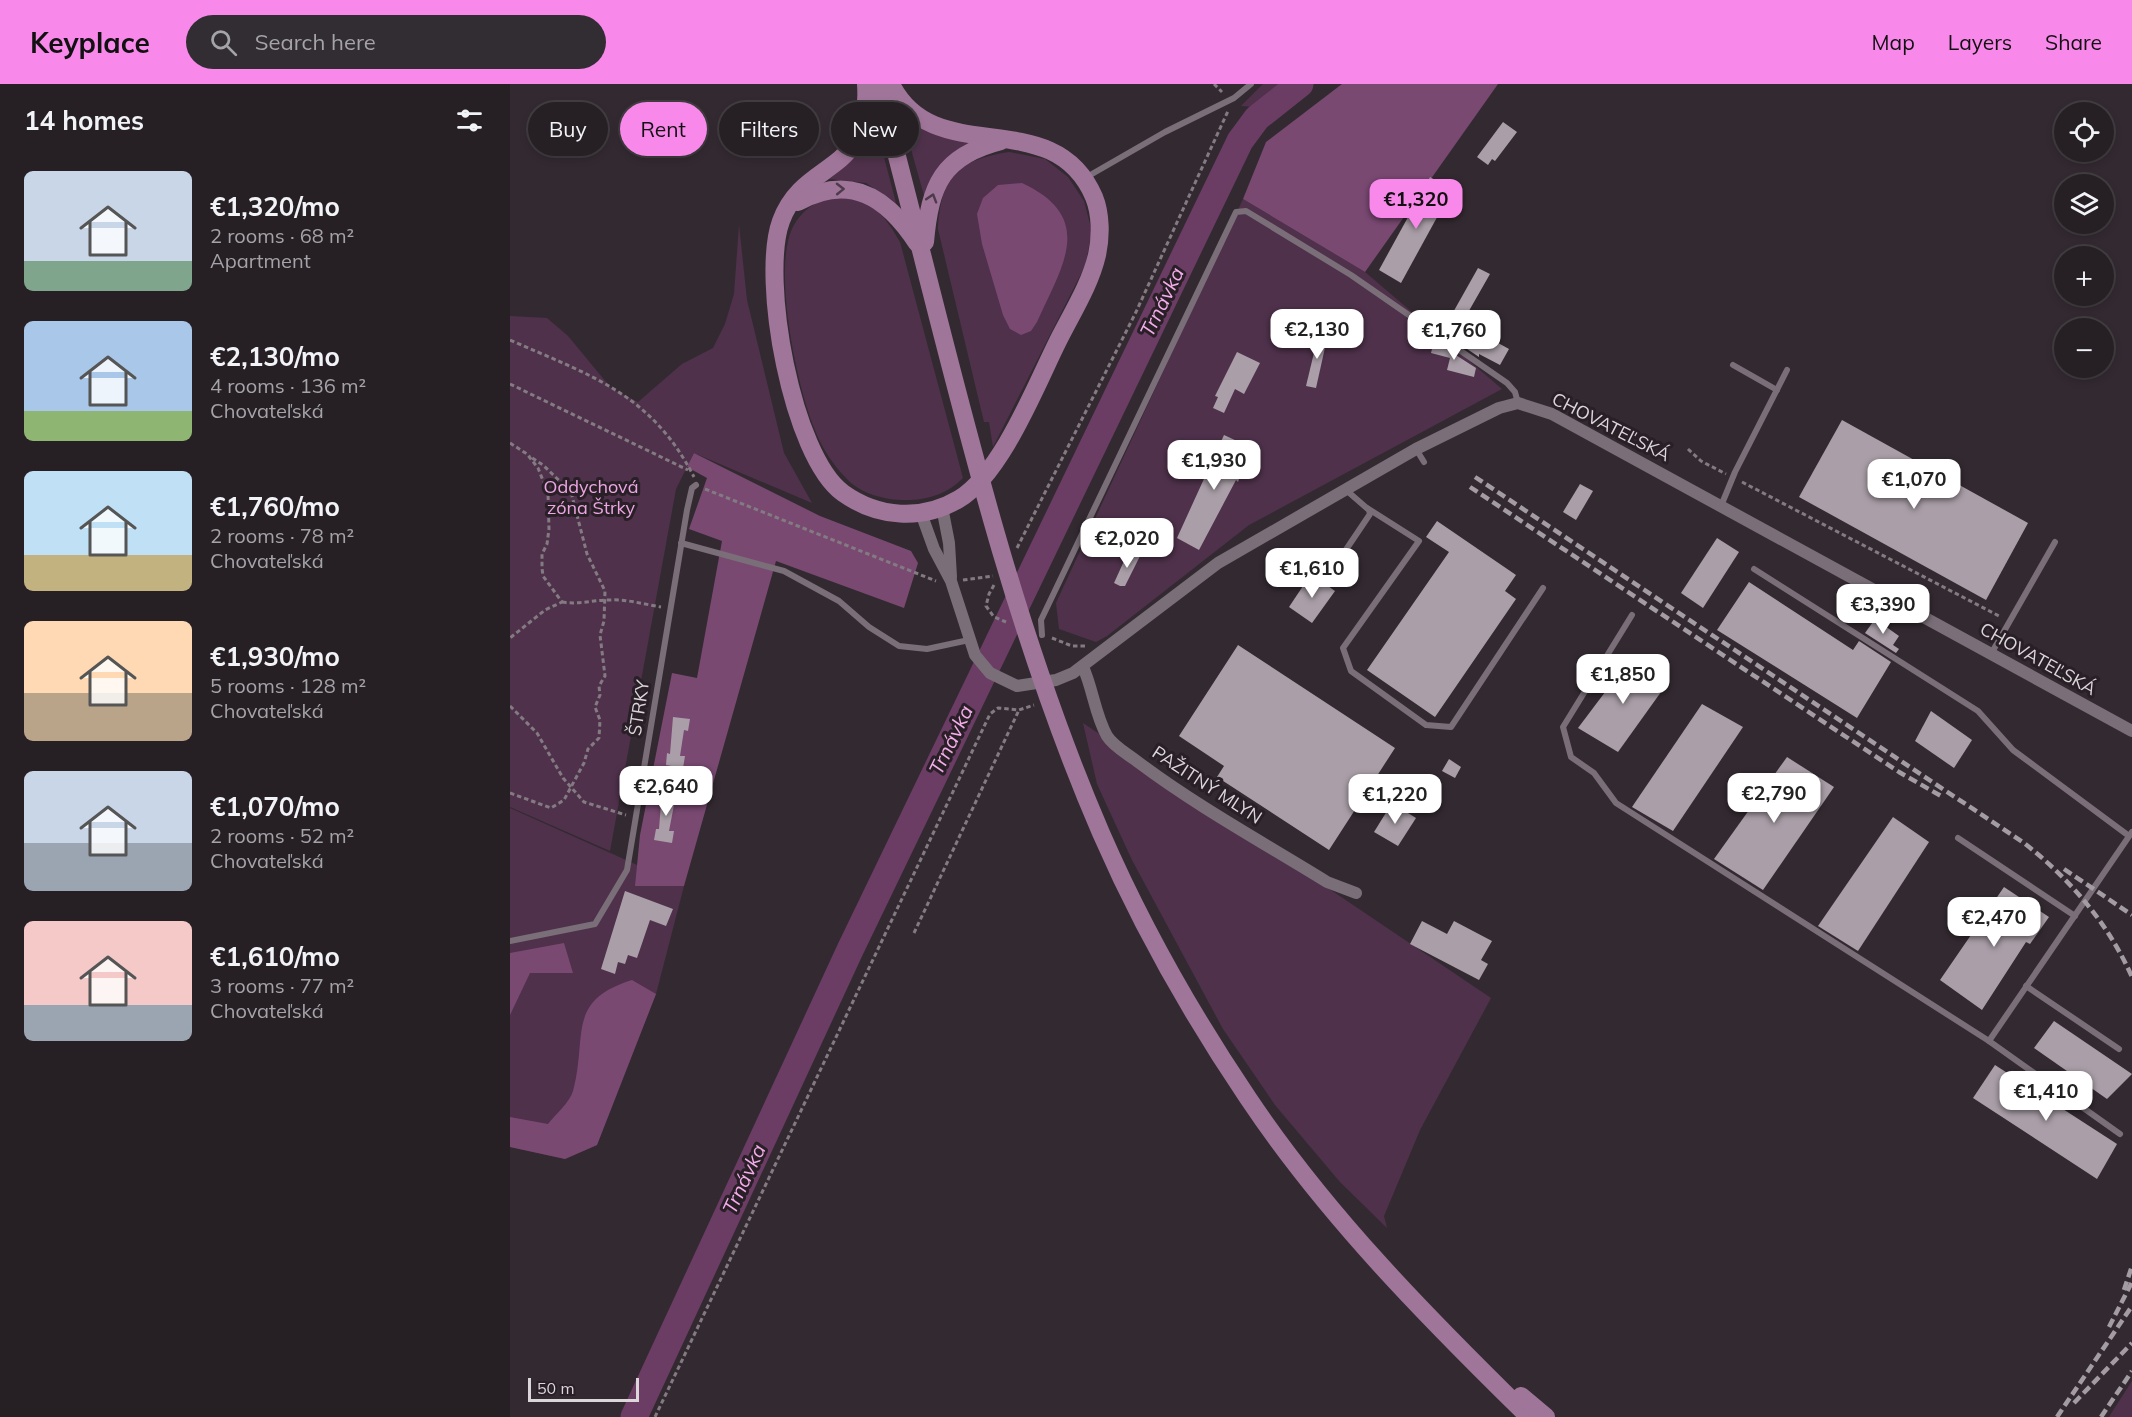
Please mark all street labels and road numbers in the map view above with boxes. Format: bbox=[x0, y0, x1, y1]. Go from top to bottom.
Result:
street label: CHOVATEĽSKÁ bbox=[1548, 387, 1674, 466]
street label: CHOVATEĽSKÁ bbox=[1976, 617, 2100, 700]
street label: ŠTRKY bbox=[623, 677, 654, 737]
street label: PAŽITNÝ MLYN bbox=[1148, 740, 1267, 829]

